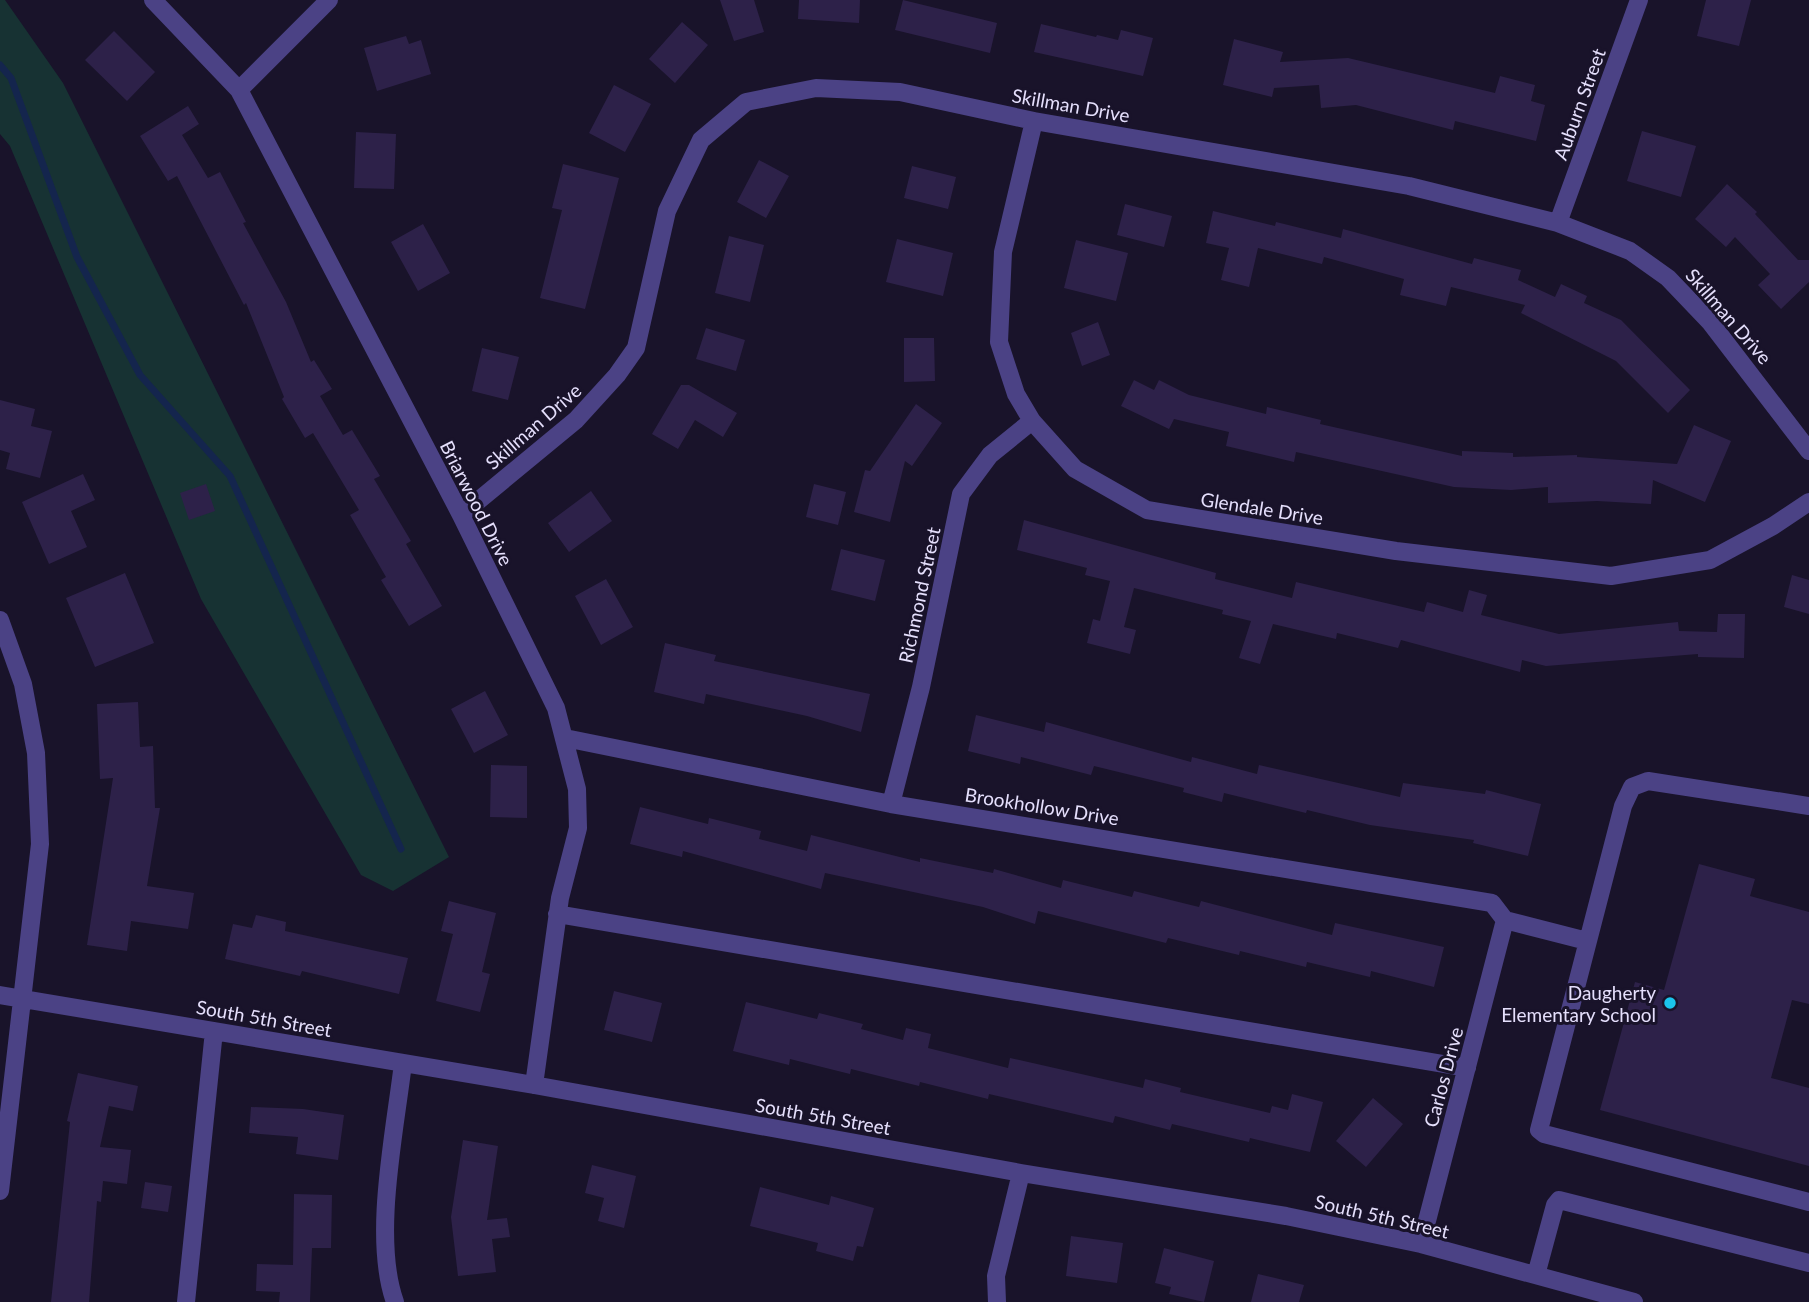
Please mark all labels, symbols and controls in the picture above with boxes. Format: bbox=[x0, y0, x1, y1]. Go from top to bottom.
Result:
street label: Auburn Street bbox=[1548, 45, 1610, 163]
street label: Skillman Drive bbox=[1010, 83, 1132, 127]
street label: Skillman Drive bbox=[1681, 263, 1777, 369]
street label: Skillman Drive bbox=[480, 378, 586, 474]
street label: Briarwood Drive bbox=[436, 437, 518, 569]
street label: Glendale Drive bbox=[1199, 487, 1325, 529]
street label: Richmond Street bbox=[893, 525, 945, 665]
street label: Brookhollow Drive bbox=[963, 782, 1121, 830]
place label: Daugherty Elementary School bbox=[1501, 981, 1656, 1026]
street label: South 5th Street bbox=[194, 995, 334, 1041]
marker: Daugherty Elementary School bbox=[1662, 995, 1678, 1011]
street label: Carlos Drive bbox=[1419, 1024, 1467, 1130]
street label: South 5th Street bbox=[753, 1093, 893, 1139]
street label: South 5th Street bbox=[1313, 1189, 1452, 1243]

